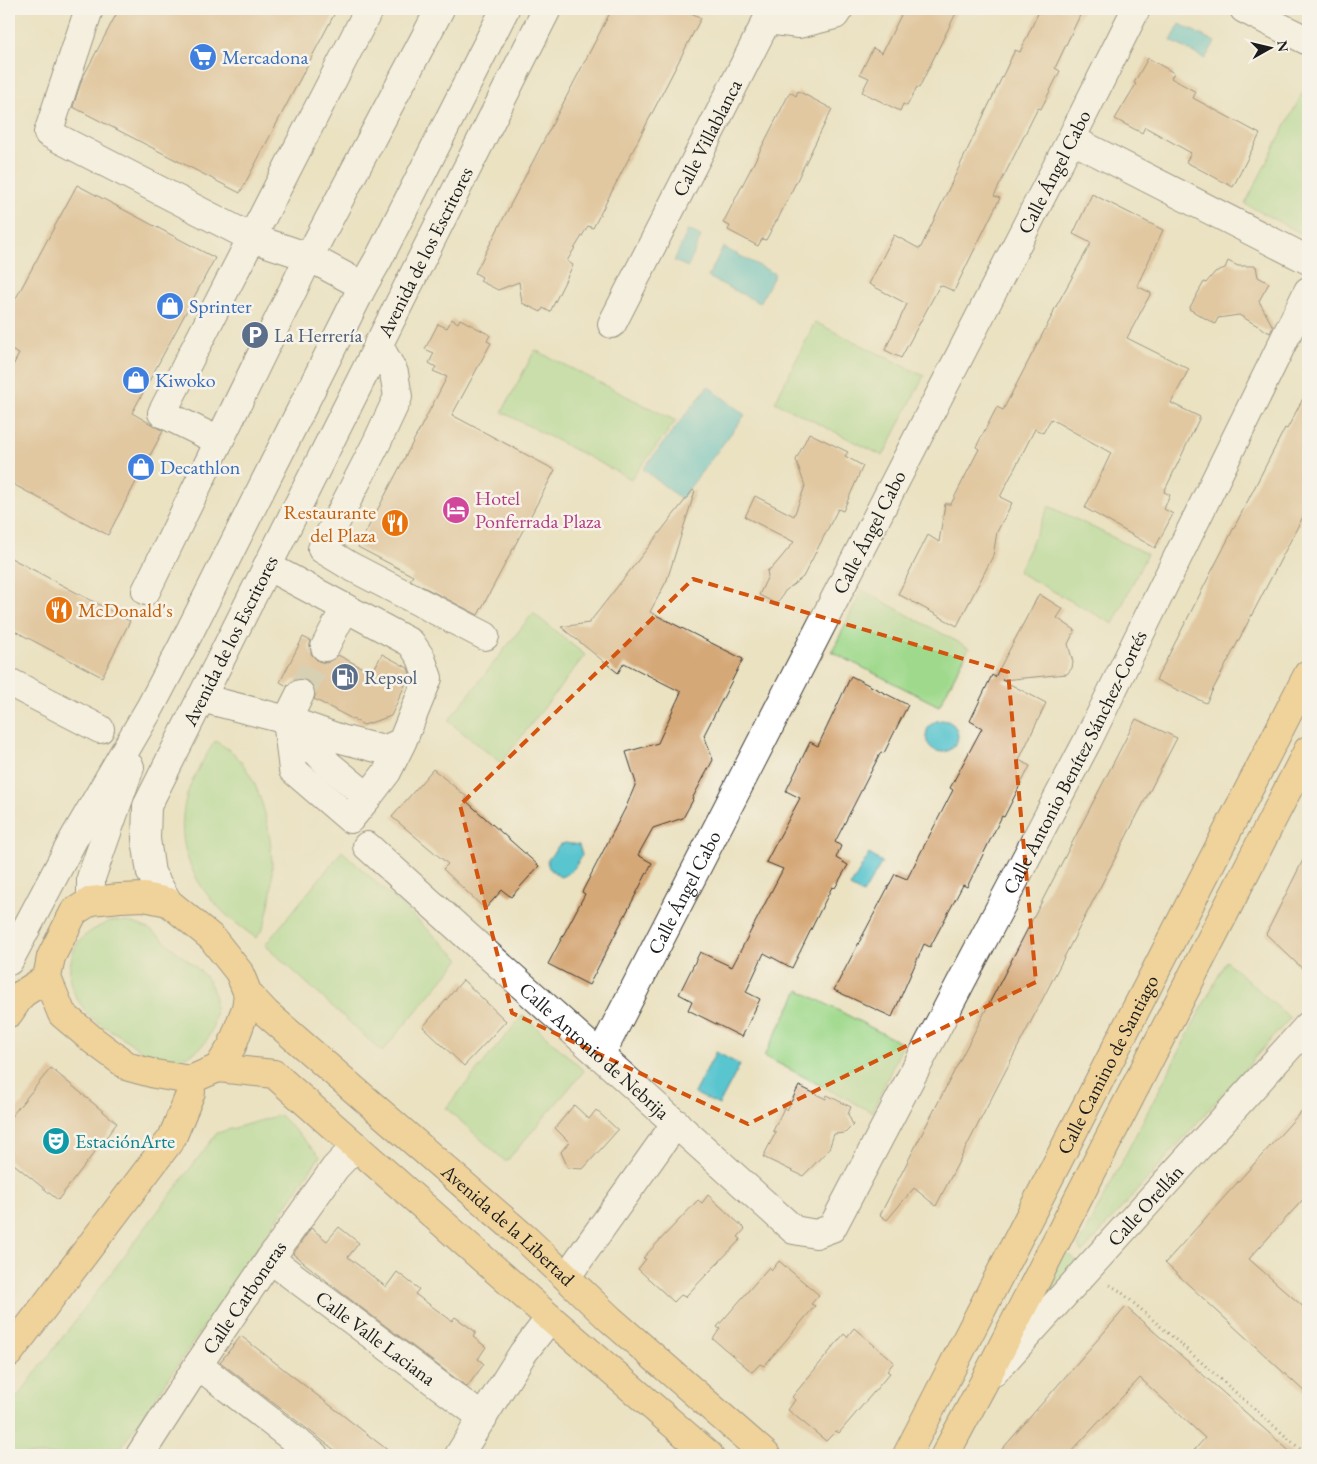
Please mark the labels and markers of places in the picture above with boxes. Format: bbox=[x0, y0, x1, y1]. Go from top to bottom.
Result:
supermarket icon: Mercadona bbox=[188, 42, 218, 72]
place label: Mercadona bbox=[222, 44, 308, 70]
shop icon: Sprinter bbox=[155, 291, 185, 321]
place label: Sprinter bbox=[189, 293, 252, 319]
parking icon: La Herrería bbox=[240, 320, 270, 350]
place label: La Herrería bbox=[274, 322, 362, 348]
shop icon: Kiwoko bbox=[121, 365, 151, 395]
place label: Kiwoko bbox=[155, 367, 216, 393]
shop icon: Decathlon bbox=[126, 452, 156, 482]
place label: Decathlon bbox=[160, 454, 241, 480]
place label: Hotel Ponferrada Plaza bbox=[475, 485, 602, 534]
hotel icon: Hotel Ponferrada Plaza bbox=[441, 495, 471, 525]
place label: Restaurante del Plaza bbox=[283, 499, 376, 548]
restaurant icon: Restaurante del Plaza bbox=[380, 508, 410, 538]
restaurant icon: McDonald's bbox=[44, 595, 74, 625]
place label: McDonald's bbox=[78, 597, 173, 623]
fuel station icon: Repsol bbox=[330, 662, 360, 692]
place label: Repsol bbox=[364, 664, 417, 690]
theatre icon: EstaciónArte bbox=[41, 1126, 71, 1156]
place label: EstaciónArte bbox=[75, 1128, 175, 1154]

